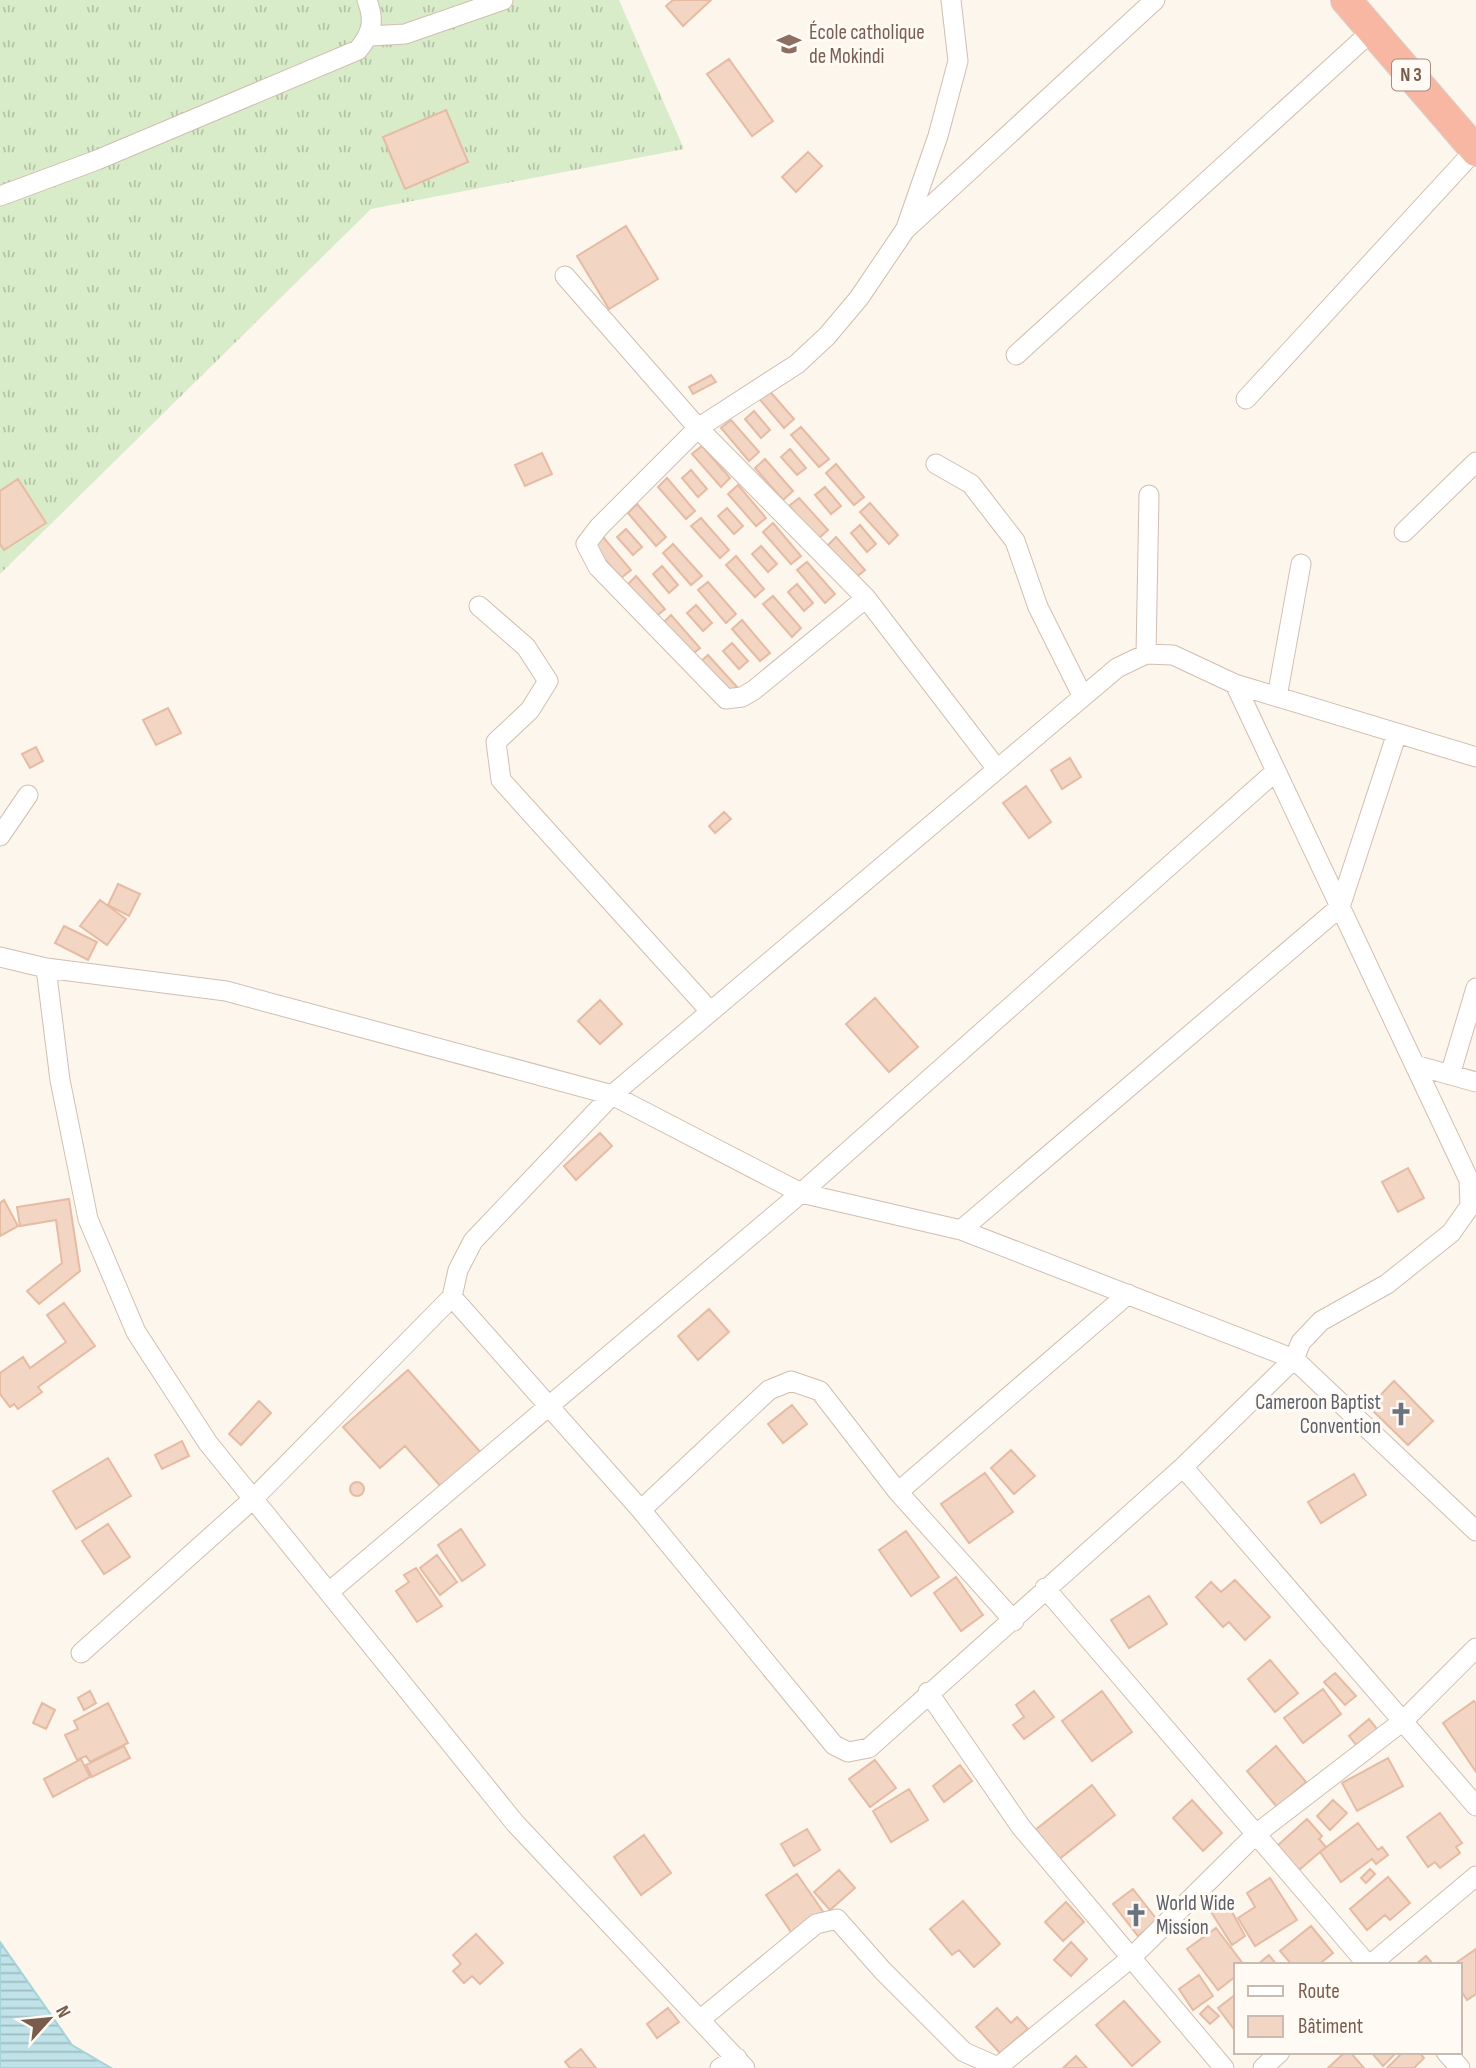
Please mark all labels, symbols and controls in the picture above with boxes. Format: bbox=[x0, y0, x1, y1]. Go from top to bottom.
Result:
place label: École catholique de Mokindi bbox=[809, 20, 925, 69]
school or university icon: École catholique de Mokindi bbox=[775, 30, 803, 58]
road number: N 3 bbox=[1392, 60, 1430, 90]
place label: Cameroon Baptist Convention bbox=[1255, 1390, 1381, 1439]
church icon: Cameroon Baptist Convention bbox=[1387, 1400, 1415, 1428]
place label: World Wide Mission bbox=[1156, 1891, 1235, 1940]
church icon: World Wide Mission bbox=[1122, 1901, 1150, 1929]
legend bbox=[1234, 1963, 1462, 2054]
text: Route bbox=[1298, 1979, 1340, 2004]
north arrow bbox=[14, 1984, 84, 2054]
text: N bbox=[50, 2002, 75, 2022]
text: Bâtiment bbox=[1298, 2014, 1363, 2039]

